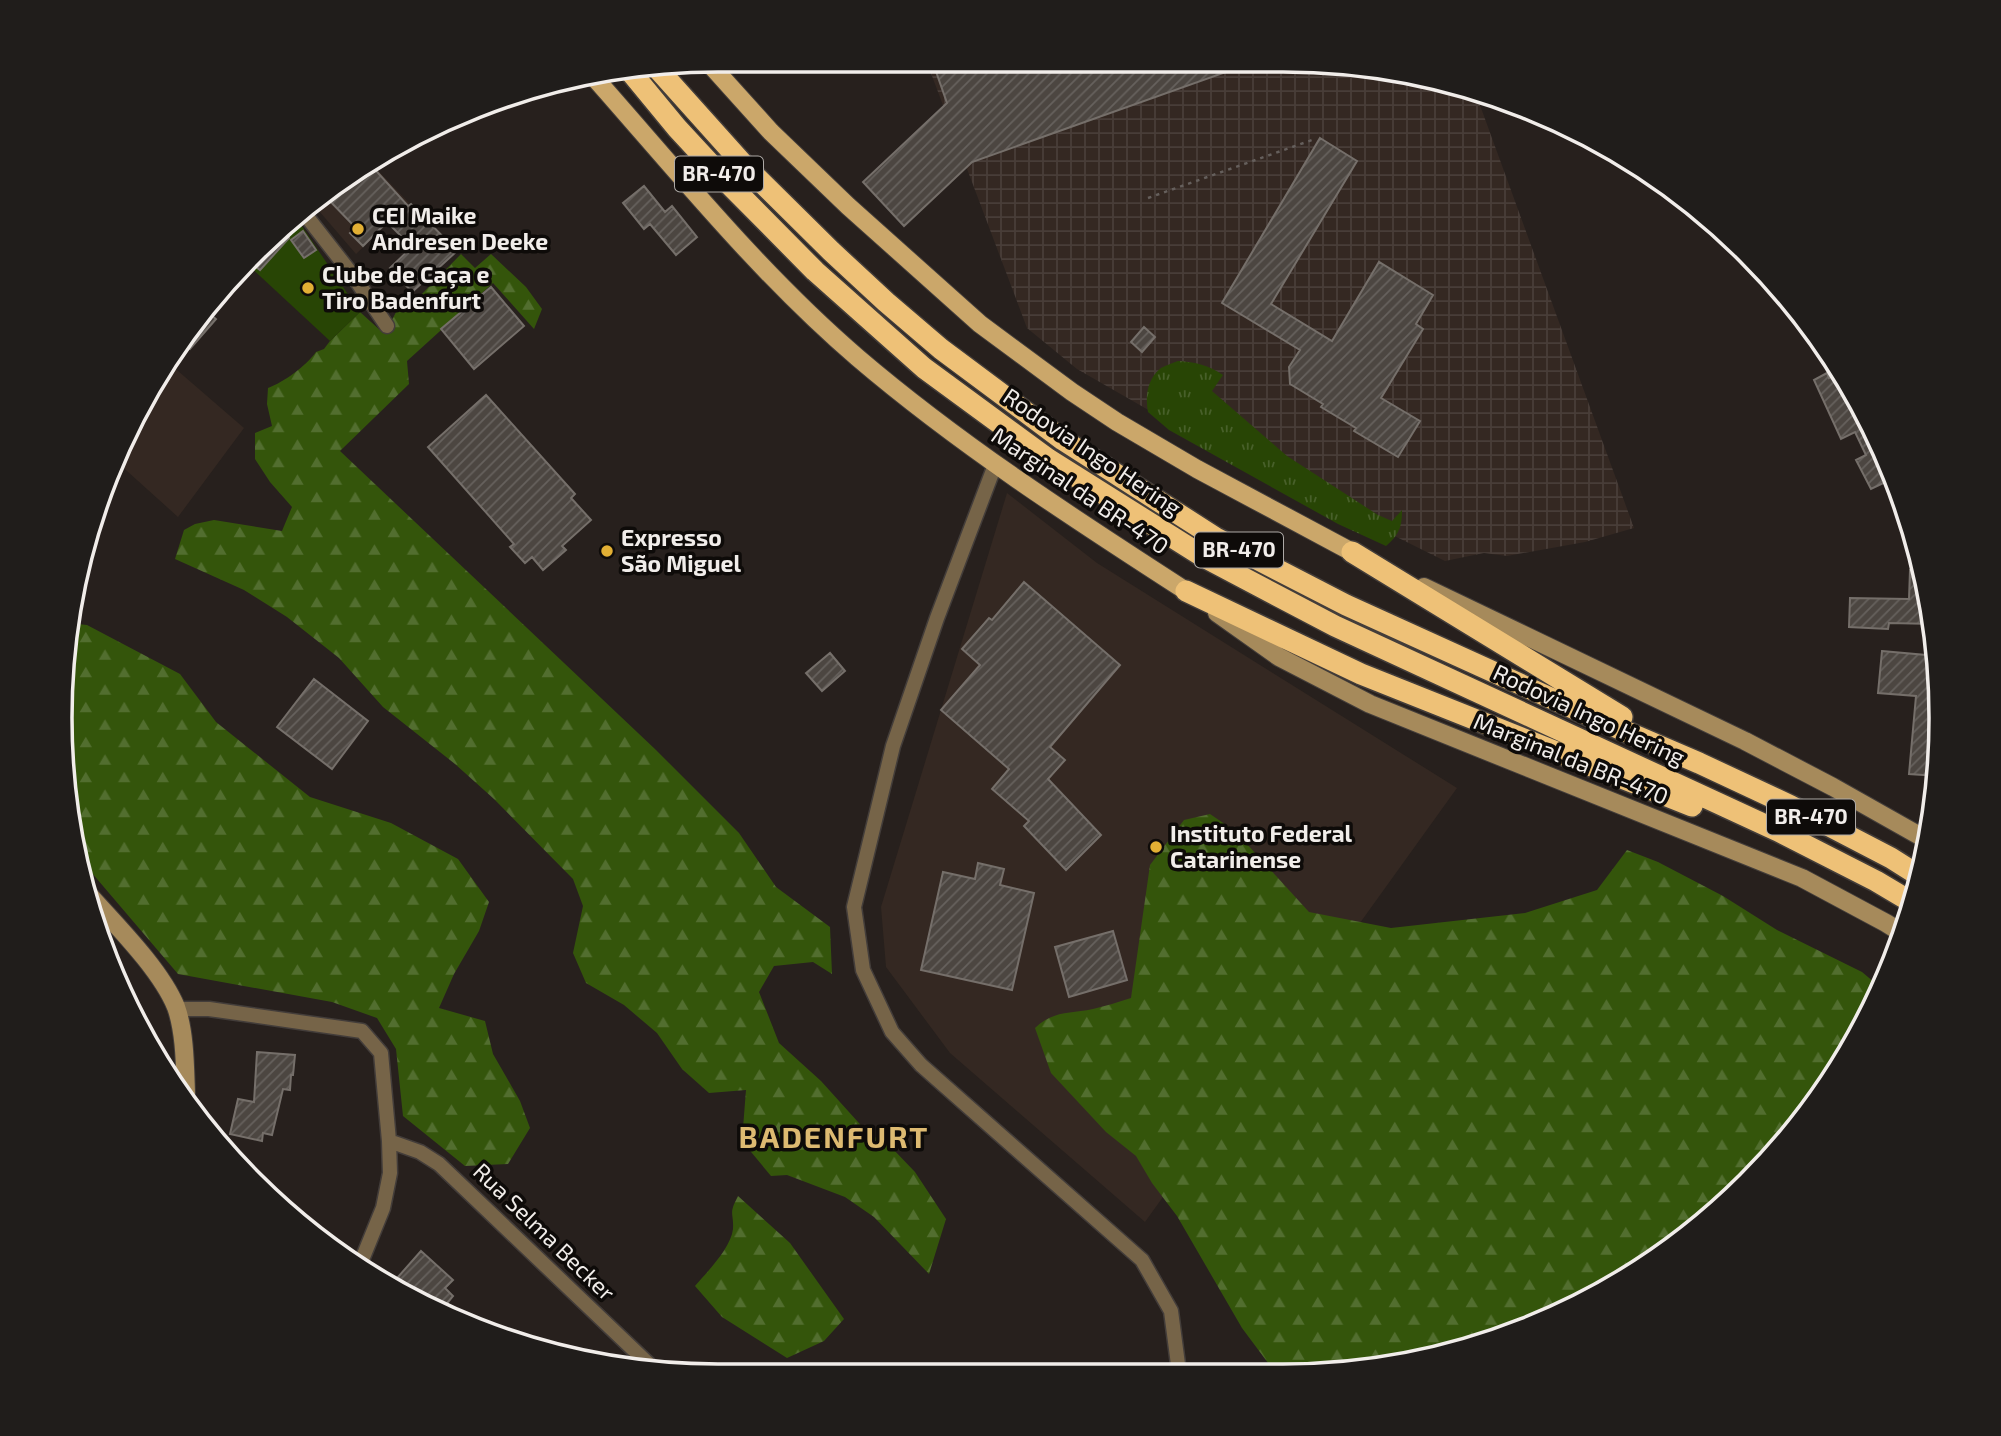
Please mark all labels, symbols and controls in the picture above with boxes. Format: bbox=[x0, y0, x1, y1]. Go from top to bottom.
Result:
road number: BR-470 bbox=[675, 156, 763, 192]
place label: CEI Maike Andresen Deeke bbox=[372, 201, 548, 255]
marker: CEI Maike Andresen Deeke bbox=[350, 221, 366, 237]
place label: Clube de Caça e Tiro Badenfurt bbox=[322, 260, 489, 314]
marker: Clube de Caça e Tiro Badenfurt bbox=[300, 280, 316, 296]
street label: Rodovia Ingo Hering bbox=[998, 381, 1187, 521]
street label: Marginal da BR-470 bbox=[987, 421, 1174, 560]
place label: Expresso São Miguel bbox=[621, 523, 741, 577]
road number: BR-470 bbox=[1195, 532, 1283, 568]
marker: Expresso São Miguel bbox=[599, 543, 615, 559]
street label: Rodovia Ingo Hering bbox=[1489, 657, 1690, 771]
street label: Marginal da BR-470 bbox=[1470, 706, 1673, 810]
road number: BR-470 bbox=[1767, 800, 1855, 834]
place label: Instituto Federal Catarinense bbox=[1170, 819, 1353, 873]
marker: Instituto Federal Catarinense bbox=[1148, 839, 1164, 855]
district label: BADENFURT bbox=[739, 1118, 929, 1154]
street label: Rua Selma Becker bbox=[468, 1157, 621, 1306]

